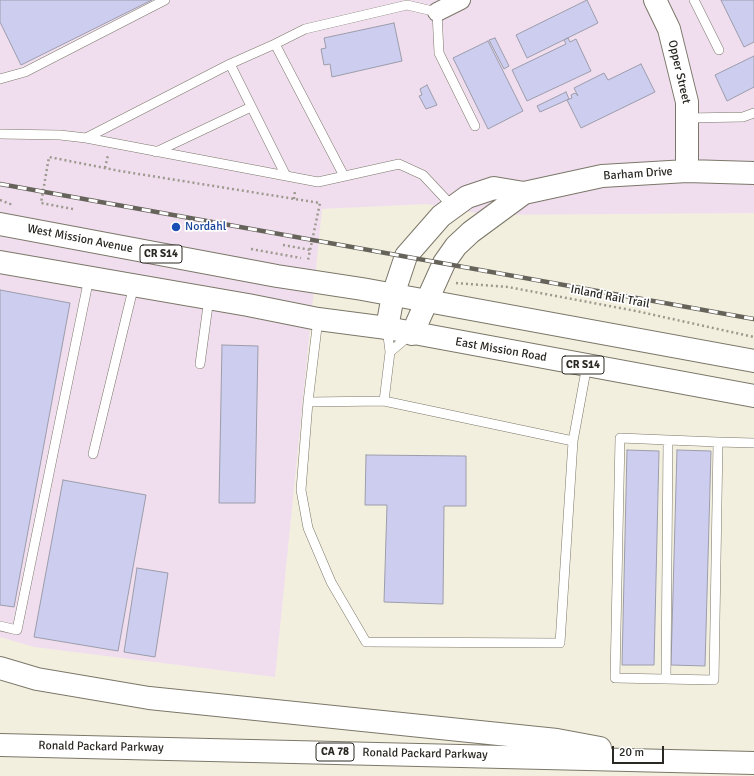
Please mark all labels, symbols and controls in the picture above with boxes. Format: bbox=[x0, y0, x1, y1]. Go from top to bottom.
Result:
street label: Opper Street bbox=[665, 39, 693, 105]
street label: Barham Drive bbox=[603, 164, 673, 184]
place label: Nordahl bbox=[185, 220, 226, 234]
marker: Nordahl bbox=[170, 221, 182, 233]
street label: West Mission Avenue bbox=[26, 222, 134, 256]
road number: CR S14 bbox=[140, 245, 182, 263]
street label: Inland Rail Trail bbox=[569, 282, 651, 312]
street label: East Mission Road bbox=[454, 335, 548, 365]
road number: CR S14 bbox=[562, 356, 604, 374]
scale bar bbox=[614, 738, 666, 764]
street label: Ronald Packard Parkway bbox=[38, 739, 164, 755]
road number: CA 78 bbox=[316, 743, 354, 761]
text: 20 m bbox=[619, 745, 644, 760]
street label: Ronald Packard Parkway bbox=[362, 746, 488, 762]

